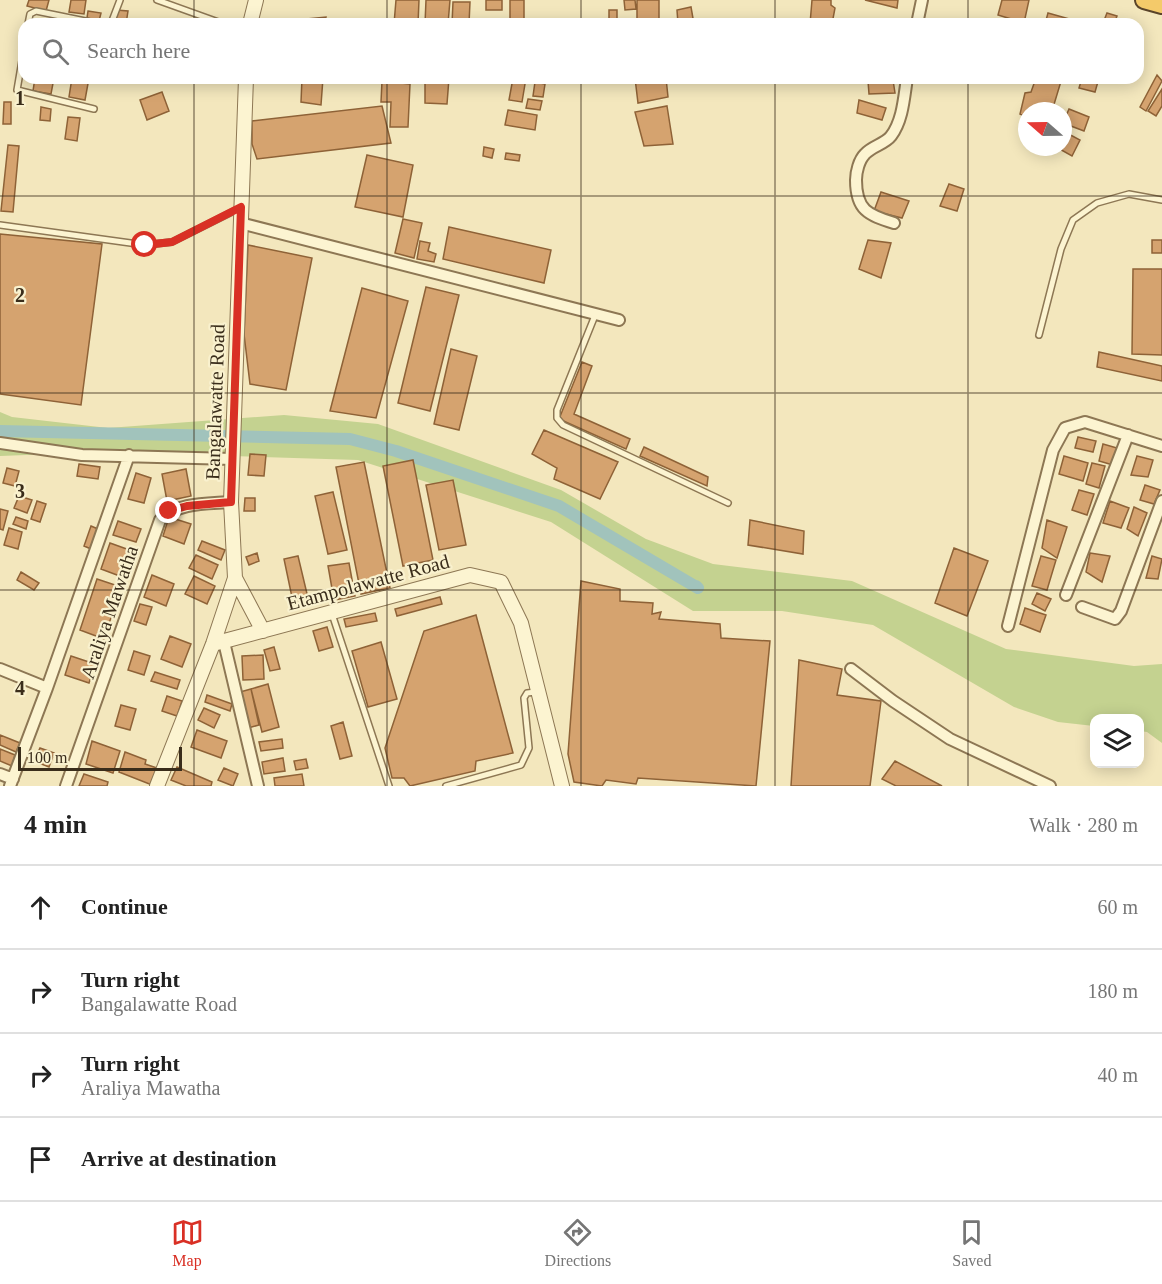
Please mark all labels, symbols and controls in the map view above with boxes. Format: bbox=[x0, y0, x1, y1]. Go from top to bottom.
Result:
search box bbox=[18, 18, 1144, 84]
icon: search bbox=[39, 35, 72, 68]
text: Search here bbox=[87, 38, 190, 63]
text: 1 bbox=[15, 87, 25, 109]
north arrow bbox=[1018, 102, 1072, 156]
route start bbox=[131, 231, 157, 257]
text: 2 bbox=[15, 284, 25, 306]
street label: Bangalawatte Road bbox=[201, 324, 230, 480]
text: 3 bbox=[15, 480, 25, 502]
route end bbox=[155, 497, 181, 523]
street label: Araliya Mawatha bbox=[76, 542, 143, 682]
street label: Etampolawatte Road bbox=[284, 550, 452, 615]
text: 4 bbox=[15, 677, 25, 699]
map controls bbox=[1090, 714, 1144, 768]
button: layers bbox=[1090, 714, 1144, 768]
scale bar bbox=[18, 744, 182, 772]
text: 100 m bbox=[27, 749, 67, 766]
text: 4 min bbox=[24, 810, 87, 839]
text: Walk · 280 m bbox=[1029, 814, 1138, 836]
icon: ahead bbox=[24, 891, 57, 924]
text: Continue bbox=[81, 894, 168, 919]
text: 60 m bbox=[1097, 896, 1138, 918]
text: Turn right bbox=[81, 967, 180, 992]
icon: right bbox=[24, 975, 57, 1008]
text: 180 m bbox=[1087, 980, 1138, 1002]
text: Bangalawatte Road bbox=[81, 993, 237, 1015]
text: Turn right bbox=[81, 1051, 180, 1076]
icon: right bbox=[24, 1059, 57, 1092]
text: 40 m bbox=[1097, 1064, 1138, 1086]
text: Araliya Mawatha bbox=[81, 1077, 220, 1099]
icon: arrive bbox=[24, 1143, 57, 1176]
text: Arrive at destination bbox=[81, 1146, 277, 1171]
tab: Map bbox=[171, 1216, 204, 1270]
tab: Directions bbox=[545, 1216, 611, 1270]
tab: Saved bbox=[952, 1216, 991, 1270]

